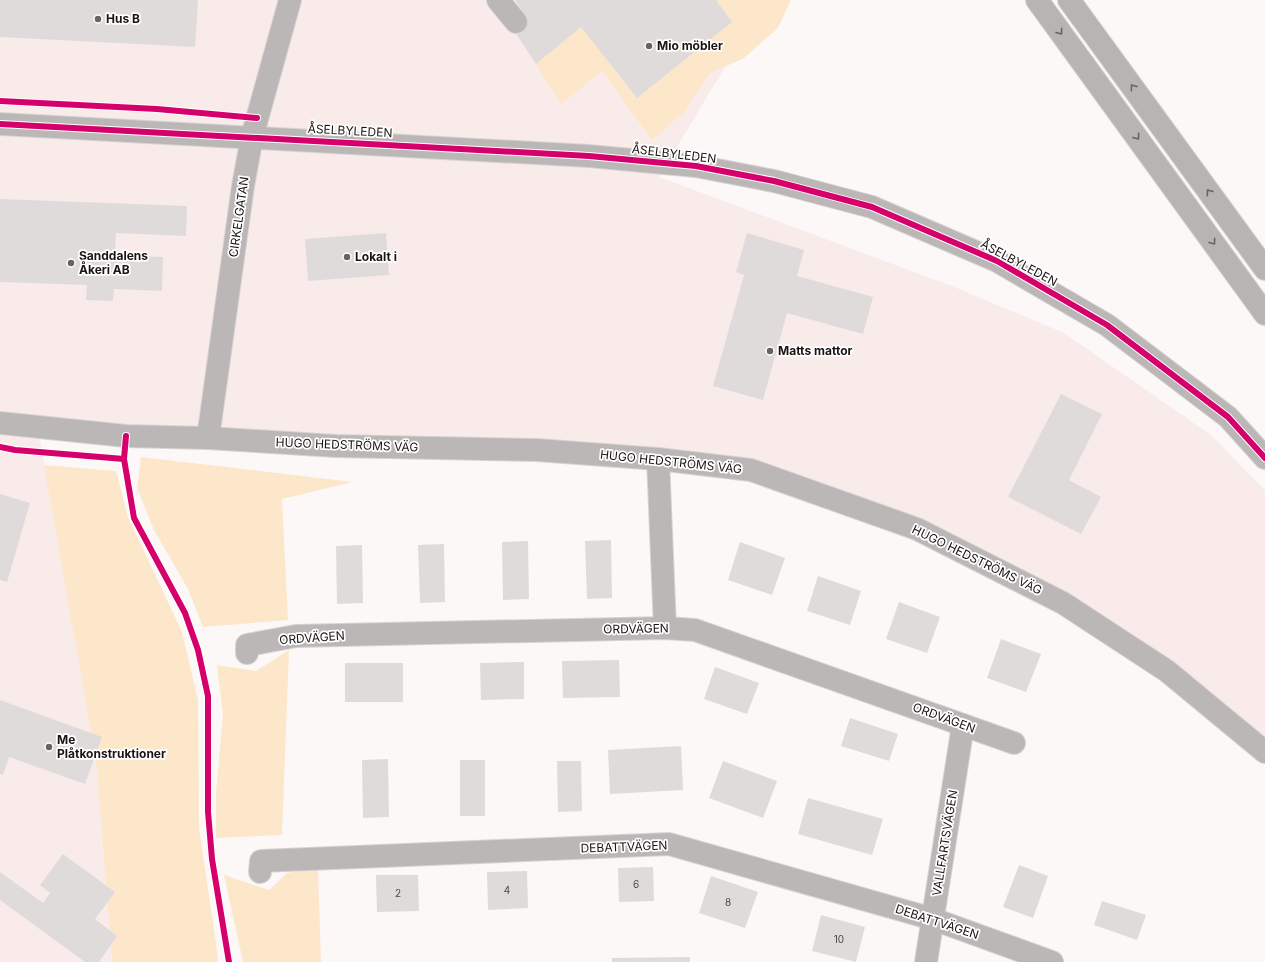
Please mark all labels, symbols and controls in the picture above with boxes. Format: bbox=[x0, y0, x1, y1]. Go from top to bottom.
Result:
place label: Hus B bbox=[106, 11, 140, 26]
marker: Hus B bbox=[93, 14, 103, 24]
one-way arrow bbox=[1055, 27, 1062, 34]
place label: Mio möbler bbox=[657, 38, 723, 53]
marker: Mio möbler bbox=[644, 41, 654, 51]
one-way arrow bbox=[1131, 85, 1138, 92]
street label: ÅSELBYLEDEN bbox=[307, 121, 393, 140]
one-way arrow bbox=[1132, 132, 1139, 139]
street label: ÅSELBYLEDEN bbox=[631, 141, 717, 166]
street label: CIRKELGATAN bbox=[225, 176, 252, 258]
one-way arrow bbox=[1207, 190, 1214, 197]
street label: ÅSELBYLEDEN bbox=[978, 236, 1060, 289]
one-way arrow bbox=[1208, 238, 1216, 245]
place label: Sanddalens Åkeri AB bbox=[79, 248, 148, 277]
place label: Lokalt i bbox=[355, 249, 397, 264]
marker: Lokalt i bbox=[342, 252, 352, 262]
marker: Sanddalens Åkeri AB bbox=[66, 258, 76, 268]
place label: Matts mattor bbox=[778, 343, 853, 358]
marker: Matts mattor bbox=[765, 346, 775, 356]
street label: HUGO HEDSTRÖMS VÄG bbox=[275, 435, 419, 454]
street label: HUGO HEDSTRÖMS VÄG bbox=[599, 447, 743, 476]
street label: HUGO HEDSTRÖMS VÄG bbox=[910, 522, 1045, 598]
street label: ORDVÄGEN bbox=[603, 620, 669, 637]
street label: ORDVÄGEN bbox=[279, 628, 345, 647]
street label: ORDVÄGEN bbox=[911, 699, 978, 736]
place label: Me Plåtkonstruktioner bbox=[57, 732, 166, 761]
marker: Me Plåtkonstruktioner bbox=[44, 742, 54, 752]
street label: VALLFARTSVÄGEN bbox=[929, 789, 960, 897]
street label: DEBATTVÄGEN bbox=[580, 837, 668, 856]
house number: 6 bbox=[633, 878, 639, 890]
house number: 4 bbox=[504, 884, 510, 896]
house number: 2 bbox=[395, 887, 401, 899]
house number: 8 bbox=[725, 896, 731, 908]
street label: DEBATTVÄGEN bbox=[893, 901, 981, 942]
house number: 10 bbox=[834, 933, 844, 945]

